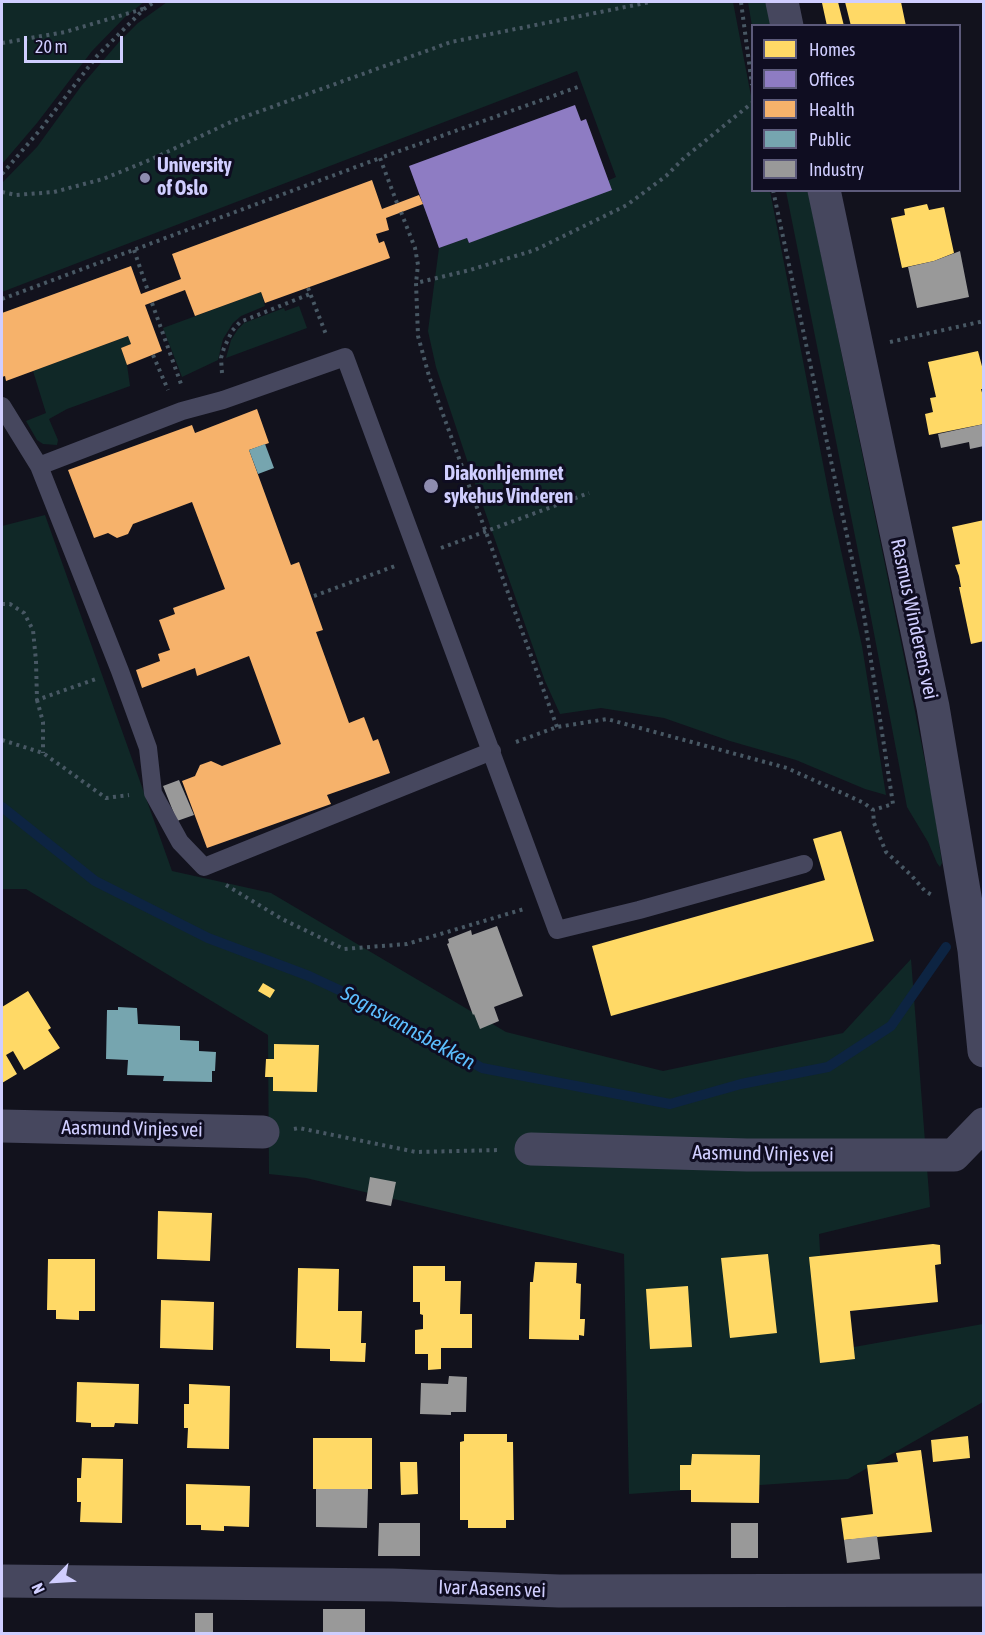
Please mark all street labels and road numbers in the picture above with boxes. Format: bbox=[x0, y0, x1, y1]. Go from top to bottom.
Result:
street label: Rasmus Winderens vei bbox=[885, 536, 943, 702]
street label: Aasmund Vinjes vei bbox=[61, 1116, 203, 1142]
street label: Aasmund Vinjes vei bbox=[692, 1141, 834, 1167]
street label: Ivar Aasens vei bbox=[438, 1575, 546, 1603]

